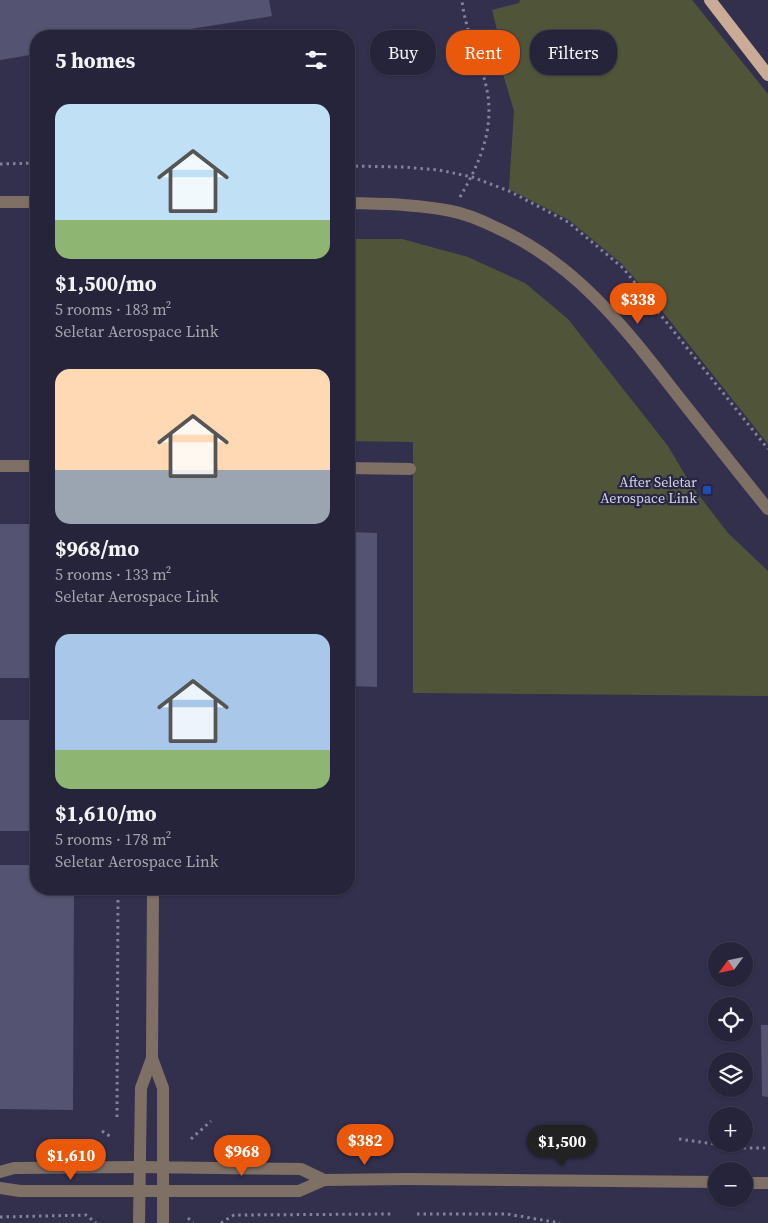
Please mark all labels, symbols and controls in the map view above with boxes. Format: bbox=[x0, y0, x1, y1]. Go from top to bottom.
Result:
chip: Buy bbox=[370, 30, 436, 75]
chip: Rent bbox=[446, 30, 520, 75]
chip: Filters bbox=[530, 30, 617, 75]
text: 5 homes bbox=[55, 46, 135, 75]
icon: filters bbox=[302, 46, 330, 74]
icon: home bbox=[148, 136, 238, 226]
text: $1,500/mo bbox=[55, 269, 157, 298]
pin: $338 bbox=[608, 282, 668, 325]
text: $338 bbox=[621, 288, 655, 310]
text: 5 rooms · 183 m² bbox=[55, 298, 171, 320]
text: Seletar Aerospace Link bbox=[55, 320, 218, 342]
icon: home bbox=[148, 401, 238, 491]
place label: After Seletar Aerospace Link bbox=[600, 472, 697, 508]
marker: After Seletar Aerospace Link bbox=[701, 484, 713, 496]
text: $968/mo bbox=[55, 534, 139, 563]
text: 5 rooms · 133 m² bbox=[55, 563, 171, 585]
text: Seletar Aerospace Link bbox=[55, 585, 218, 607]
icon: home bbox=[148, 666, 238, 756]
text: $1,610/mo bbox=[55, 799, 157, 828]
text: 5 rooms · 178 m² bbox=[55, 828, 171, 850]
text: Seletar Aerospace Link bbox=[55, 850, 218, 872]
north arrow bbox=[708, 942, 752, 988]
map controls bbox=[708, 942, 753, 1207]
button: locate bbox=[708, 997, 753, 1042]
button: layers bbox=[708, 1052, 753, 1097]
button: + bbox=[708, 1107, 753, 1152]
pin: $382 bbox=[335, 1124, 395, 1166]
pin: $1,500 bbox=[521, 1124, 603, 1167]
text: $382 bbox=[348, 1129, 382, 1151]
text: $1,500 bbox=[538, 1130, 586, 1152]
pin: $968 bbox=[212, 1134, 272, 1177]
pin: $1,610 bbox=[30, 1138, 112, 1181]
text: $968 bbox=[225, 1140, 259, 1162]
text: $1,610 bbox=[47, 1144, 95, 1166]
button: − bbox=[708, 1162, 753, 1207]

